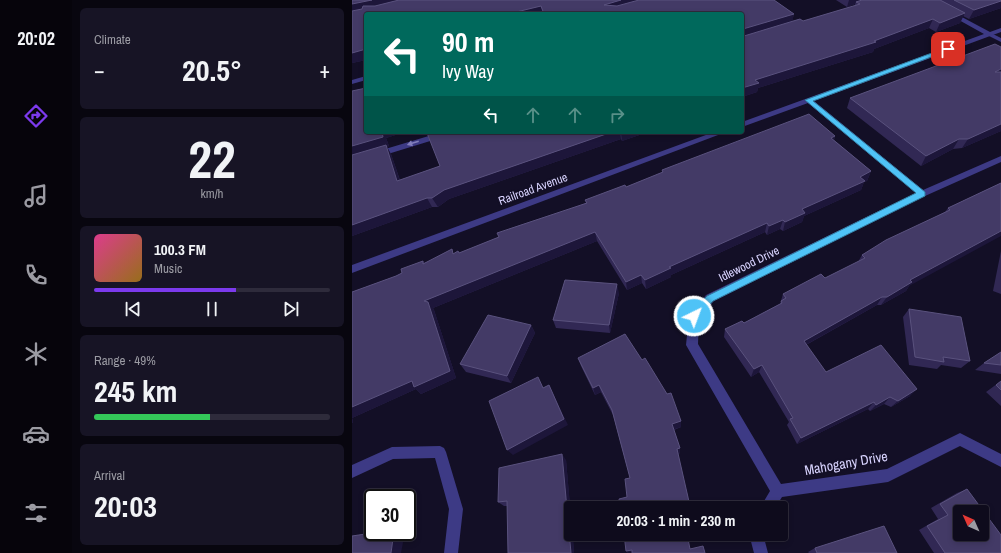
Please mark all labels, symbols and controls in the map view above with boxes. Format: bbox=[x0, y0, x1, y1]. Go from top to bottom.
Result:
text: 90 m bbox=[442, 23, 494, 61]
text: 20:02 bbox=[17, 26, 55, 51]
icon: left bbox=[376, 28, 428, 80]
text: Climate bbox=[94, 31, 131, 48]
pin bbox=[931, 32, 965, 66]
icon: arrive bbox=[937, 38, 959, 60]
text: 20.5° bbox=[182, 50, 242, 90]
text: − bbox=[94, 55, 105, 85]
text: + bbox=[319, 55, 330, 85]
text: Ivy Way bbox=[442, 59, 494, 84]
icon: directions bbox=[22, 102, 50, 130]
icon: left bbox=[480, 104, 502, 126]
icon: ahead bbox=[522, 104, 544, 126]
icon: ahead bbox=[564, 104, 586, 126]
icon: right bbox=[606, 104, 628, 126]
text: 22 bbox=[188, 124, 236, 194]
one-way arrow bbox=[406, 141, 418, 147]
street label: Railroad Avenue bbox=[496, 169, 570, 209]
icon: music bbox=[22, 182, 50, 210]
text: km/h bbox=[200, 185, 224, 202]
text: 100.3 FM bbox=[154, 239, 206, 260]
street label: Idlewood Drive bbox=[716, 242, 782, 286]
text: Music bbox=[154, 260, 182, 277]
icon: phone bbox=[22, 261, 50, 289]
position arrow bbox=[673, 295, 715, 337]
icon: previous bbox=[122, 298, 144, 320]
icon: pause bbox=[201, 298, 223, 320]
icon: next bbox=[280, 298, 302, 320]
icon: climate bbox=[22, 340, 50, 368]
text: Range · 49% bbox=[94, 352, 156, 369]
text: 245 km bbox=[94, 371, 177, 411]
icon: car bbox=[22, 420, 50, 448]
street label: Mahogany Drive bbox=[803, 447, 889, 479]
text: Arrival bbox=[94, 467, 125, 484]
text: 20:03 bbox=[94, 486, 157, 526]
speed limit sign: 30 bbox=[364, 489, 416, 541]
icon: filters bbox=[22, 499, 50, 527]
north arrow bbox=[953, 505, 989, 541]
map controls bbox=[953, 505, 989, 541]
text: 20:03 · 1 min · 230 m bbox=[617, 510, 735, 531]

